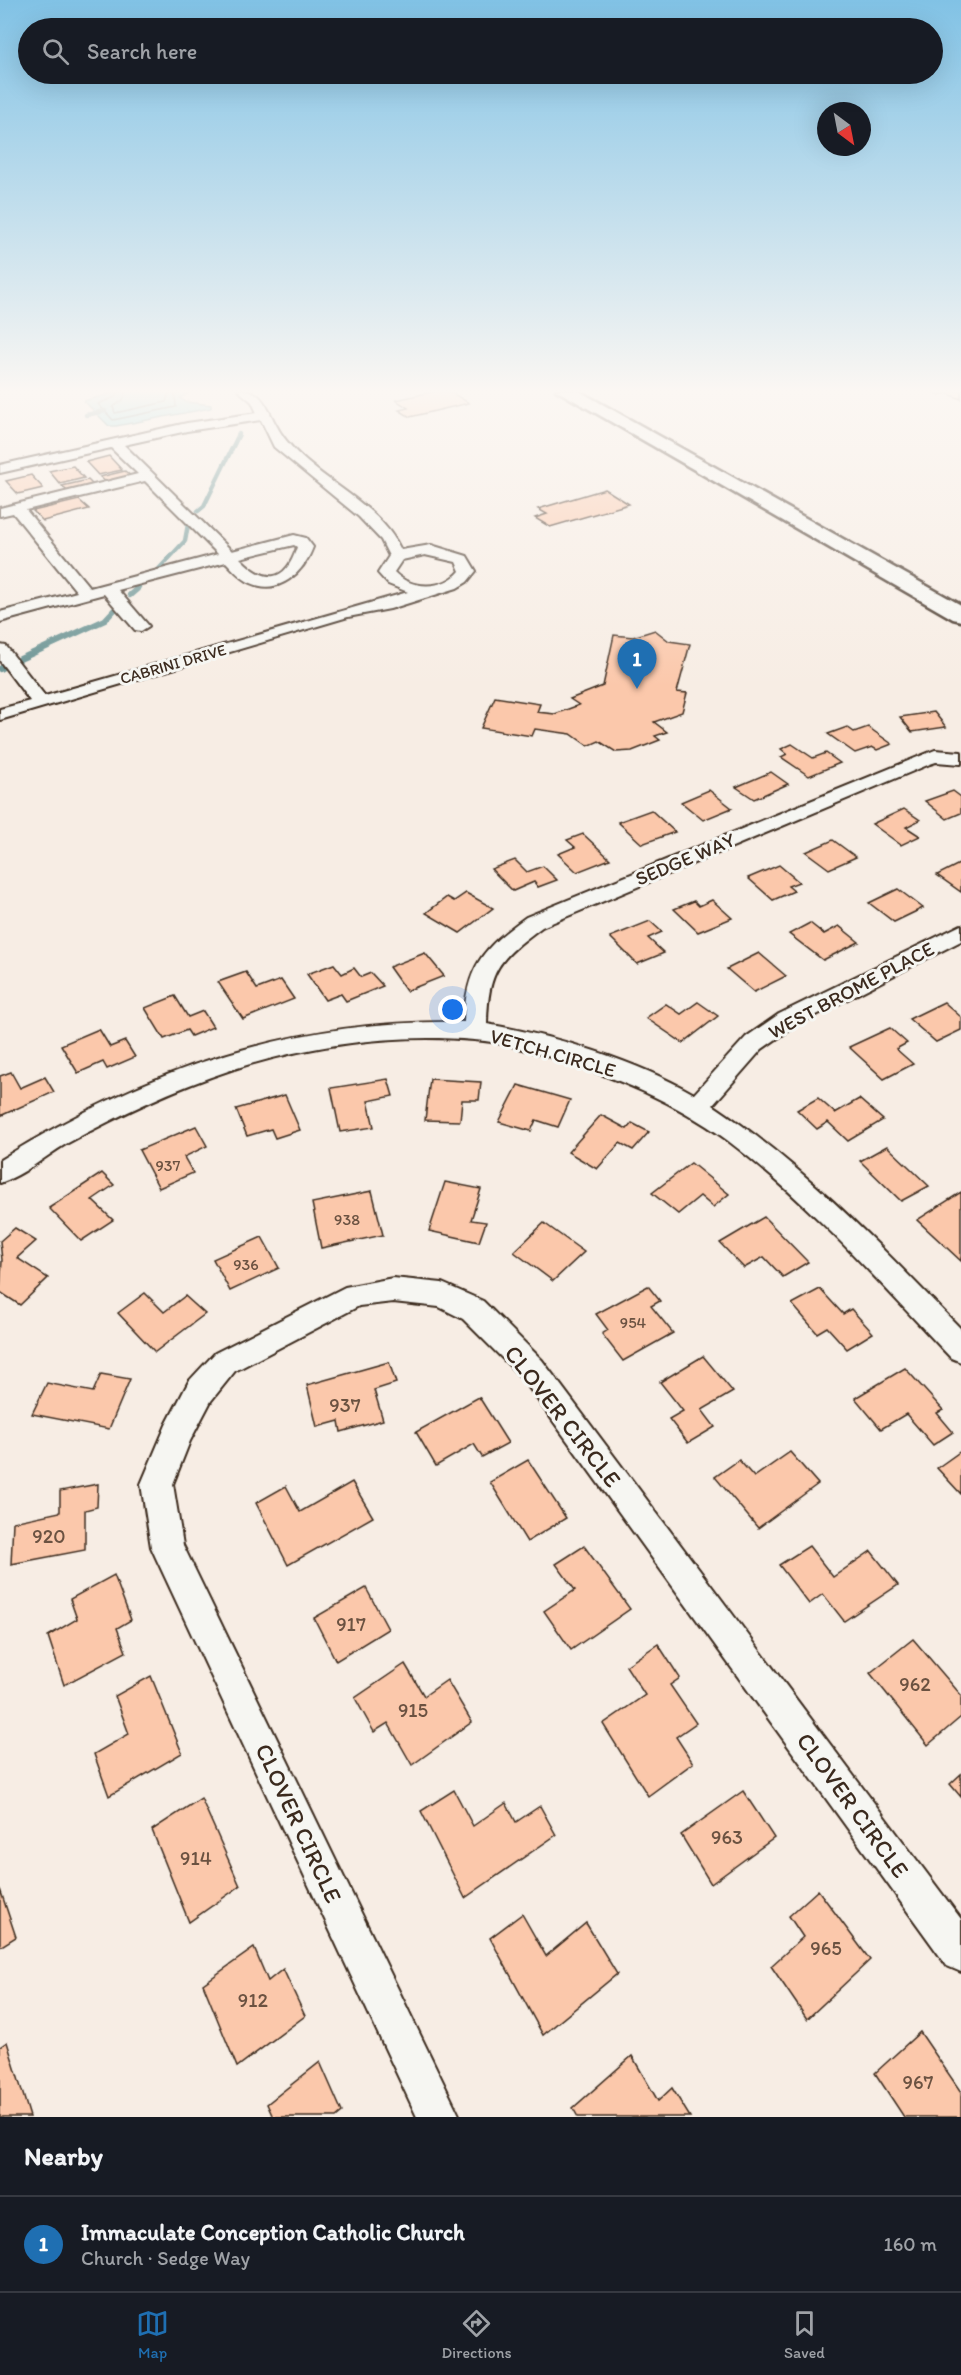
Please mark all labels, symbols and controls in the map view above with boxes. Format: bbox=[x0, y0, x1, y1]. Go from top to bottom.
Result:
search box bbox=[18, 18, 943, 84]
icon: search bbox=[39, 35, 72, 68]
text: Search here bbox=[87, 38, 197, 65]
north arrow bbox=[817, 102, 871, 156]
street label: CABRINI DRIVE bbox=[118, 640, 228, 688]
pin: 1 bbox=[618, 640, 656, 689]
street label: SEDGE WAY bbox=[632, 827, 739, 891]
street label: WEST BROME PLACE bbox=[764, 936, 938, 1044]
your location bbox=[438, 995, 467, 1024]
street label: VETCH CIRCLE bbox=[487, 1024, 619, 1082]
house number: 937 bbox=[155, 1156, 181, 1175]
house number: 938 bbox=[334, 1210, 360, 1229]
house number: 936 bbox=[233, 1255, 259, 1274]
house number: 954 bbox=[620, 1313, 647, 1332]
street label: CLOVER CIRCLE bbox=[499, 1339, 627, 1493]
house number: 937 bbox=[329, 1393, 361, 1417]
house number: 920 bbox=[32, 1524, 66, 1548]
house number: 917 bbox=[336, 1612, 366, 1636]
house number: 962 bbox=[899, 1672, 931, 1696]
house number: 915 bbox=[398, 1698, 428, 1722]
street label: CLOVER CIRCLE bbox=[791, 1727, 915, 1883]
street label: CLOVER CIRCLE bbox=[249, 1739, 349, 1907]
house number: 963 bbox=[711, 1825, 743, 1849]
house number: 914 bbox=[180, 1846, 212, 1870]
house number: 965 bbox=[810, 1936, 842, 1960]
house number: 912 bbox=[238, 1988, 269, 2012]
house number: 967 bbox=[903, 2070, 934, 2094]
text: Nearby bbox=[24, 2140, 103, 2172]
text: Immaculate Conception Catholic Church bbox=[81, 2219, 465, 2246]
text: 1 bbox=[39, 2232, 48, 2256]
text: 160 m bbox=[884, 2232, 937, 2256]
text: Church · Sedge Way bbox=[81, 2246, 250, 2270]
tab: Map bbox=[136, 2307, 169, 2362]
tab: Directions bbox=[441, 2307, 512, 2362]
tab: Saved bbox=[784, 2307, 825, 2362]

